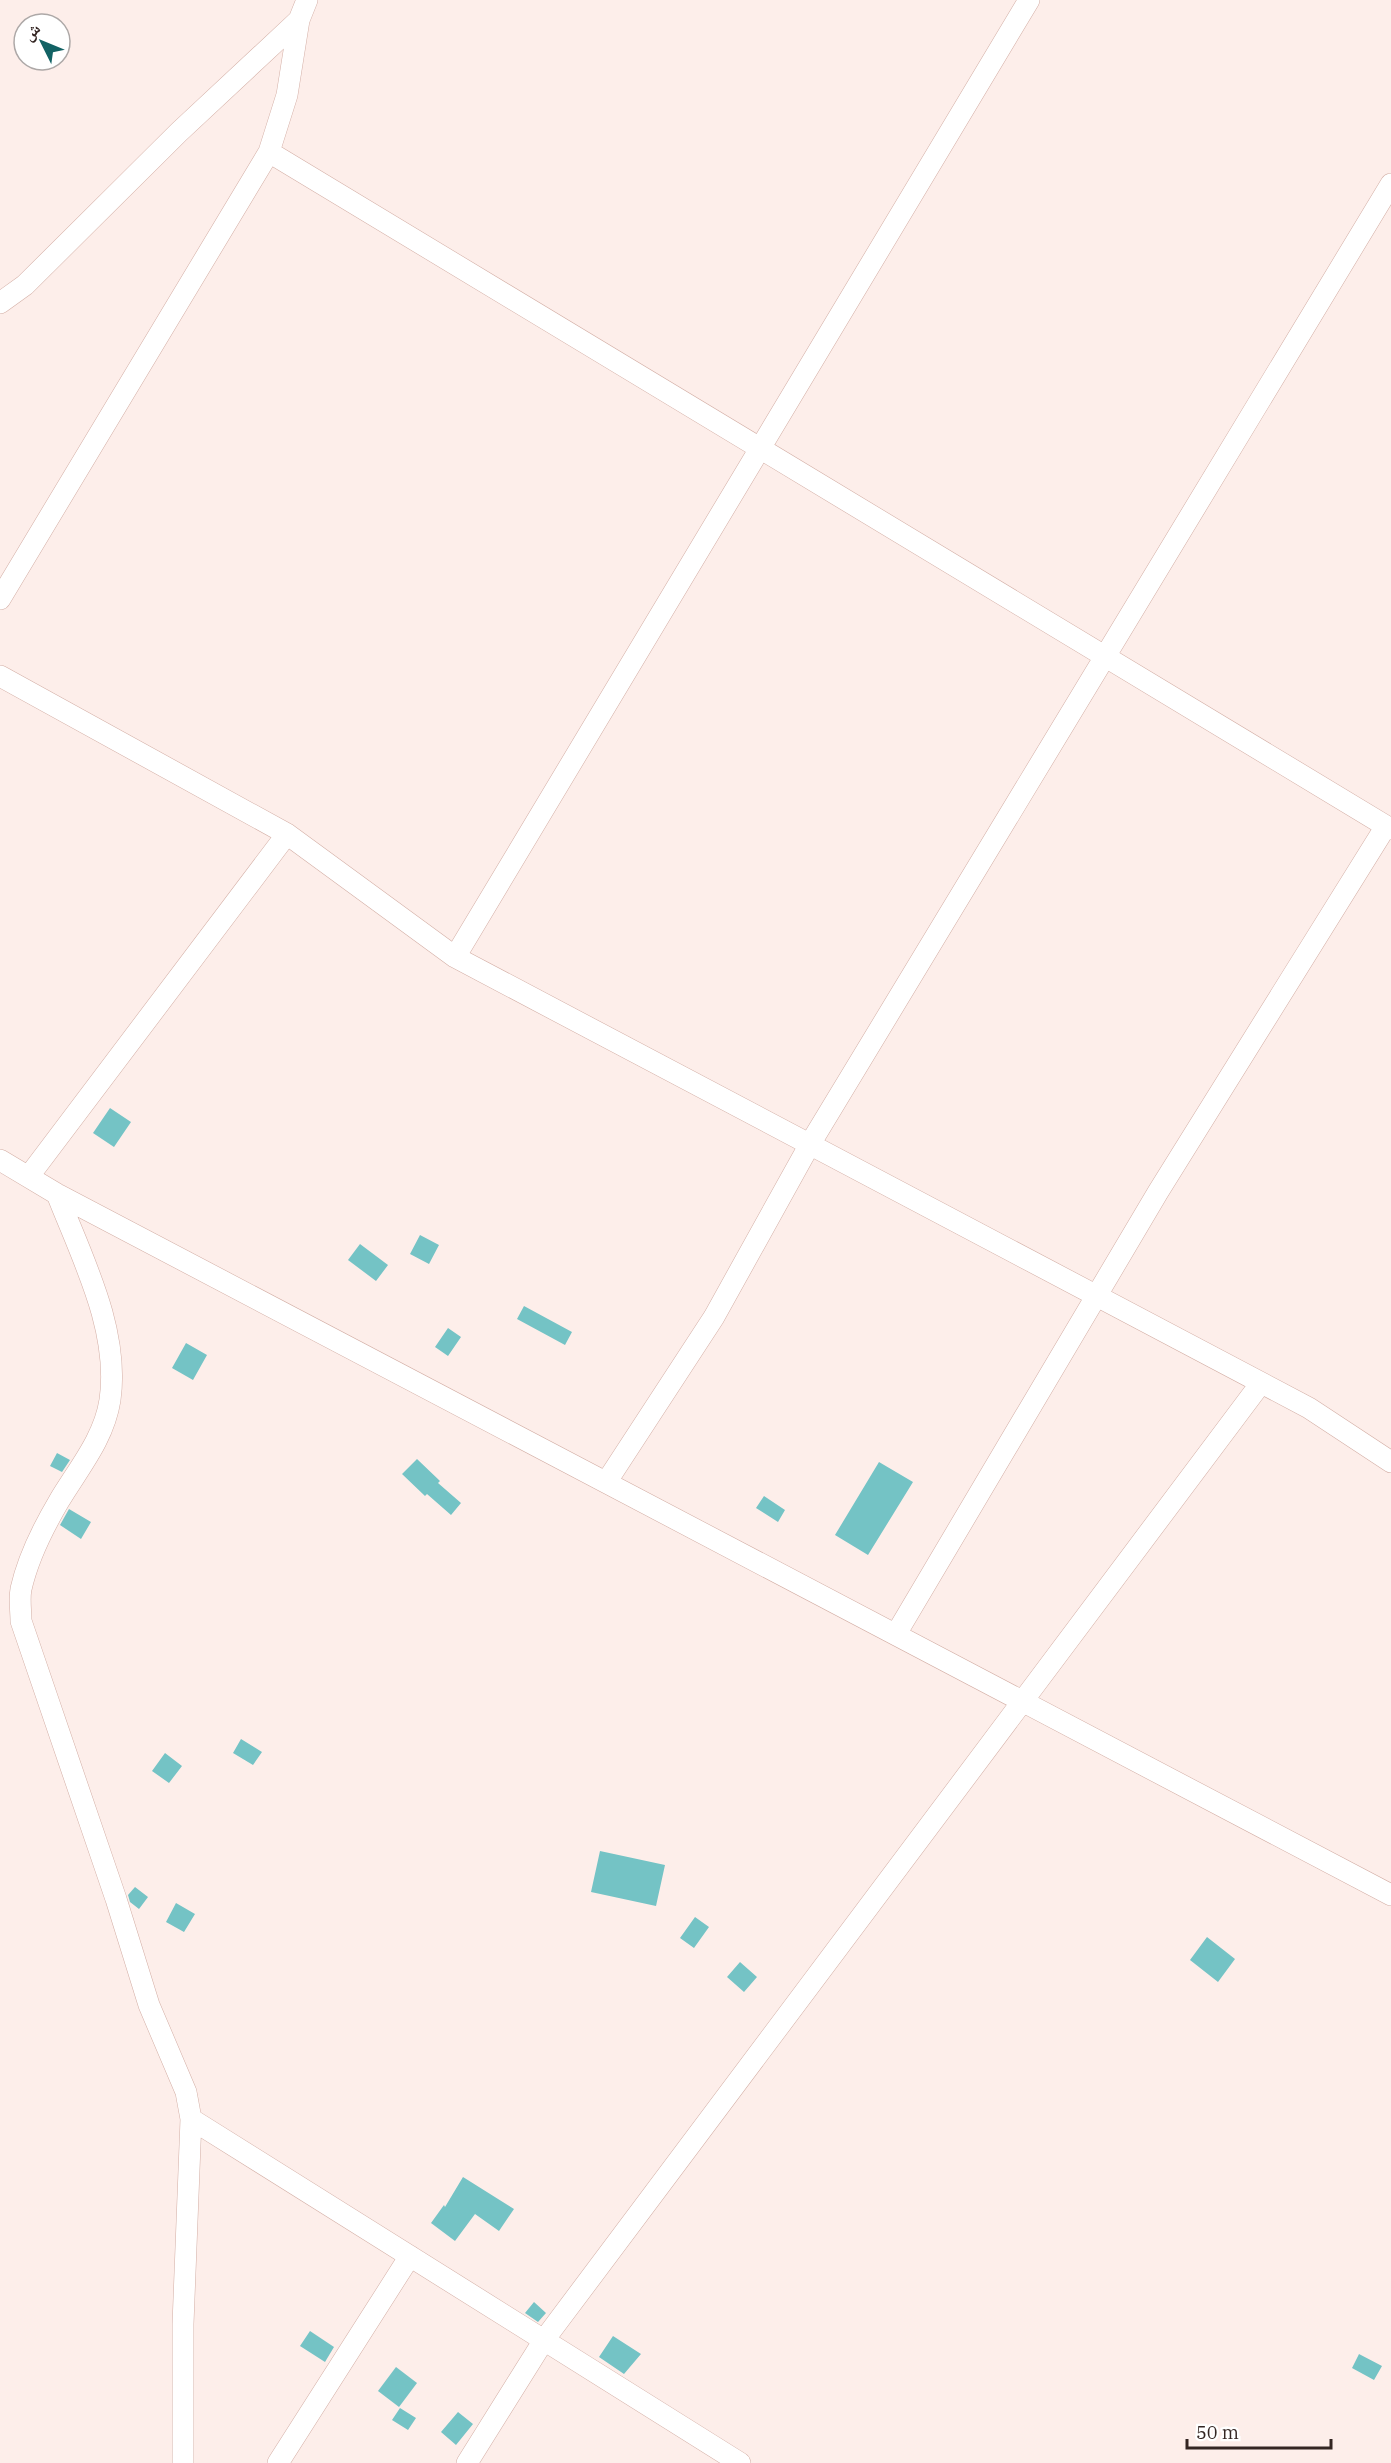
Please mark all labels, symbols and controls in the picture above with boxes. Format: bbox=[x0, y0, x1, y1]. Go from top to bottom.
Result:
north arrow bbox=[12, 12, 72, 72]
text: ش bbox=[18, 19, 44, 45]
scale bar bbox=[1187, 2412, 1331, 2450]
text: 50 m bbox=[1196, 2421, 1239, 2444]

